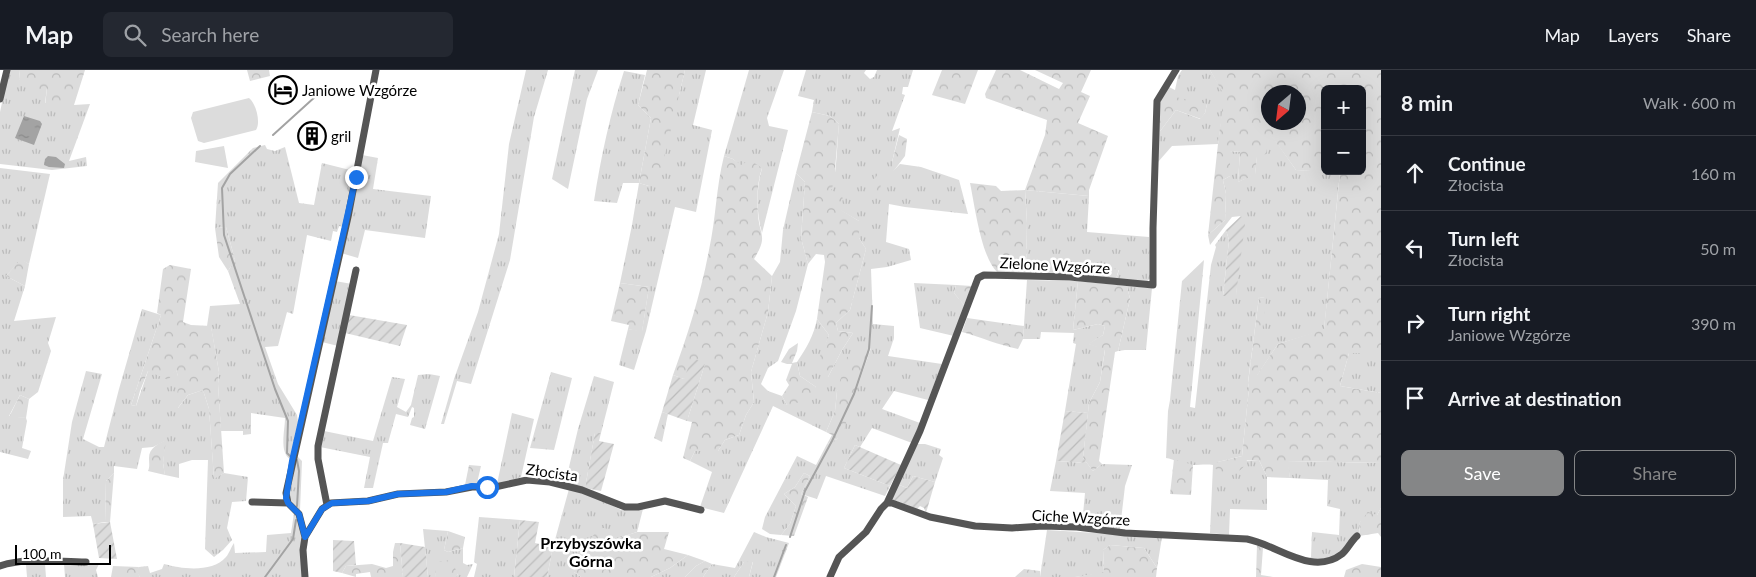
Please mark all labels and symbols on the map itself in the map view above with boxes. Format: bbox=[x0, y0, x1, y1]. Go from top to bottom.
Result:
hotel icon: Janiowe Wzgórze bbox=[268, 75, 298, 105]
place label: Janiowe Wzgórze bbox=[302, 81, 417, 99]
north arrow bbox=[1261, 85, 1306, 130]
building icon: gril bbox=[297, 121, 327, 151]
place label: gril bbox=[331, 127, 351, 145]
route end bbox=[345, 166, 368, 189]
street label: Zielone Wzgórze bbox=[999, 253, 1111, 277]
street label: Złocista bbox=[525, 459, 579, 485]
route start bbox=[476, 476, 499, 499]
street label: Ciche Wzgórze bbox=[1031, 505, 1131, 529]
district label: Przybyszówka Górna bbox=[540, 533, 642, 570]
scale bar bbox=[15, 542, 111, 565]

